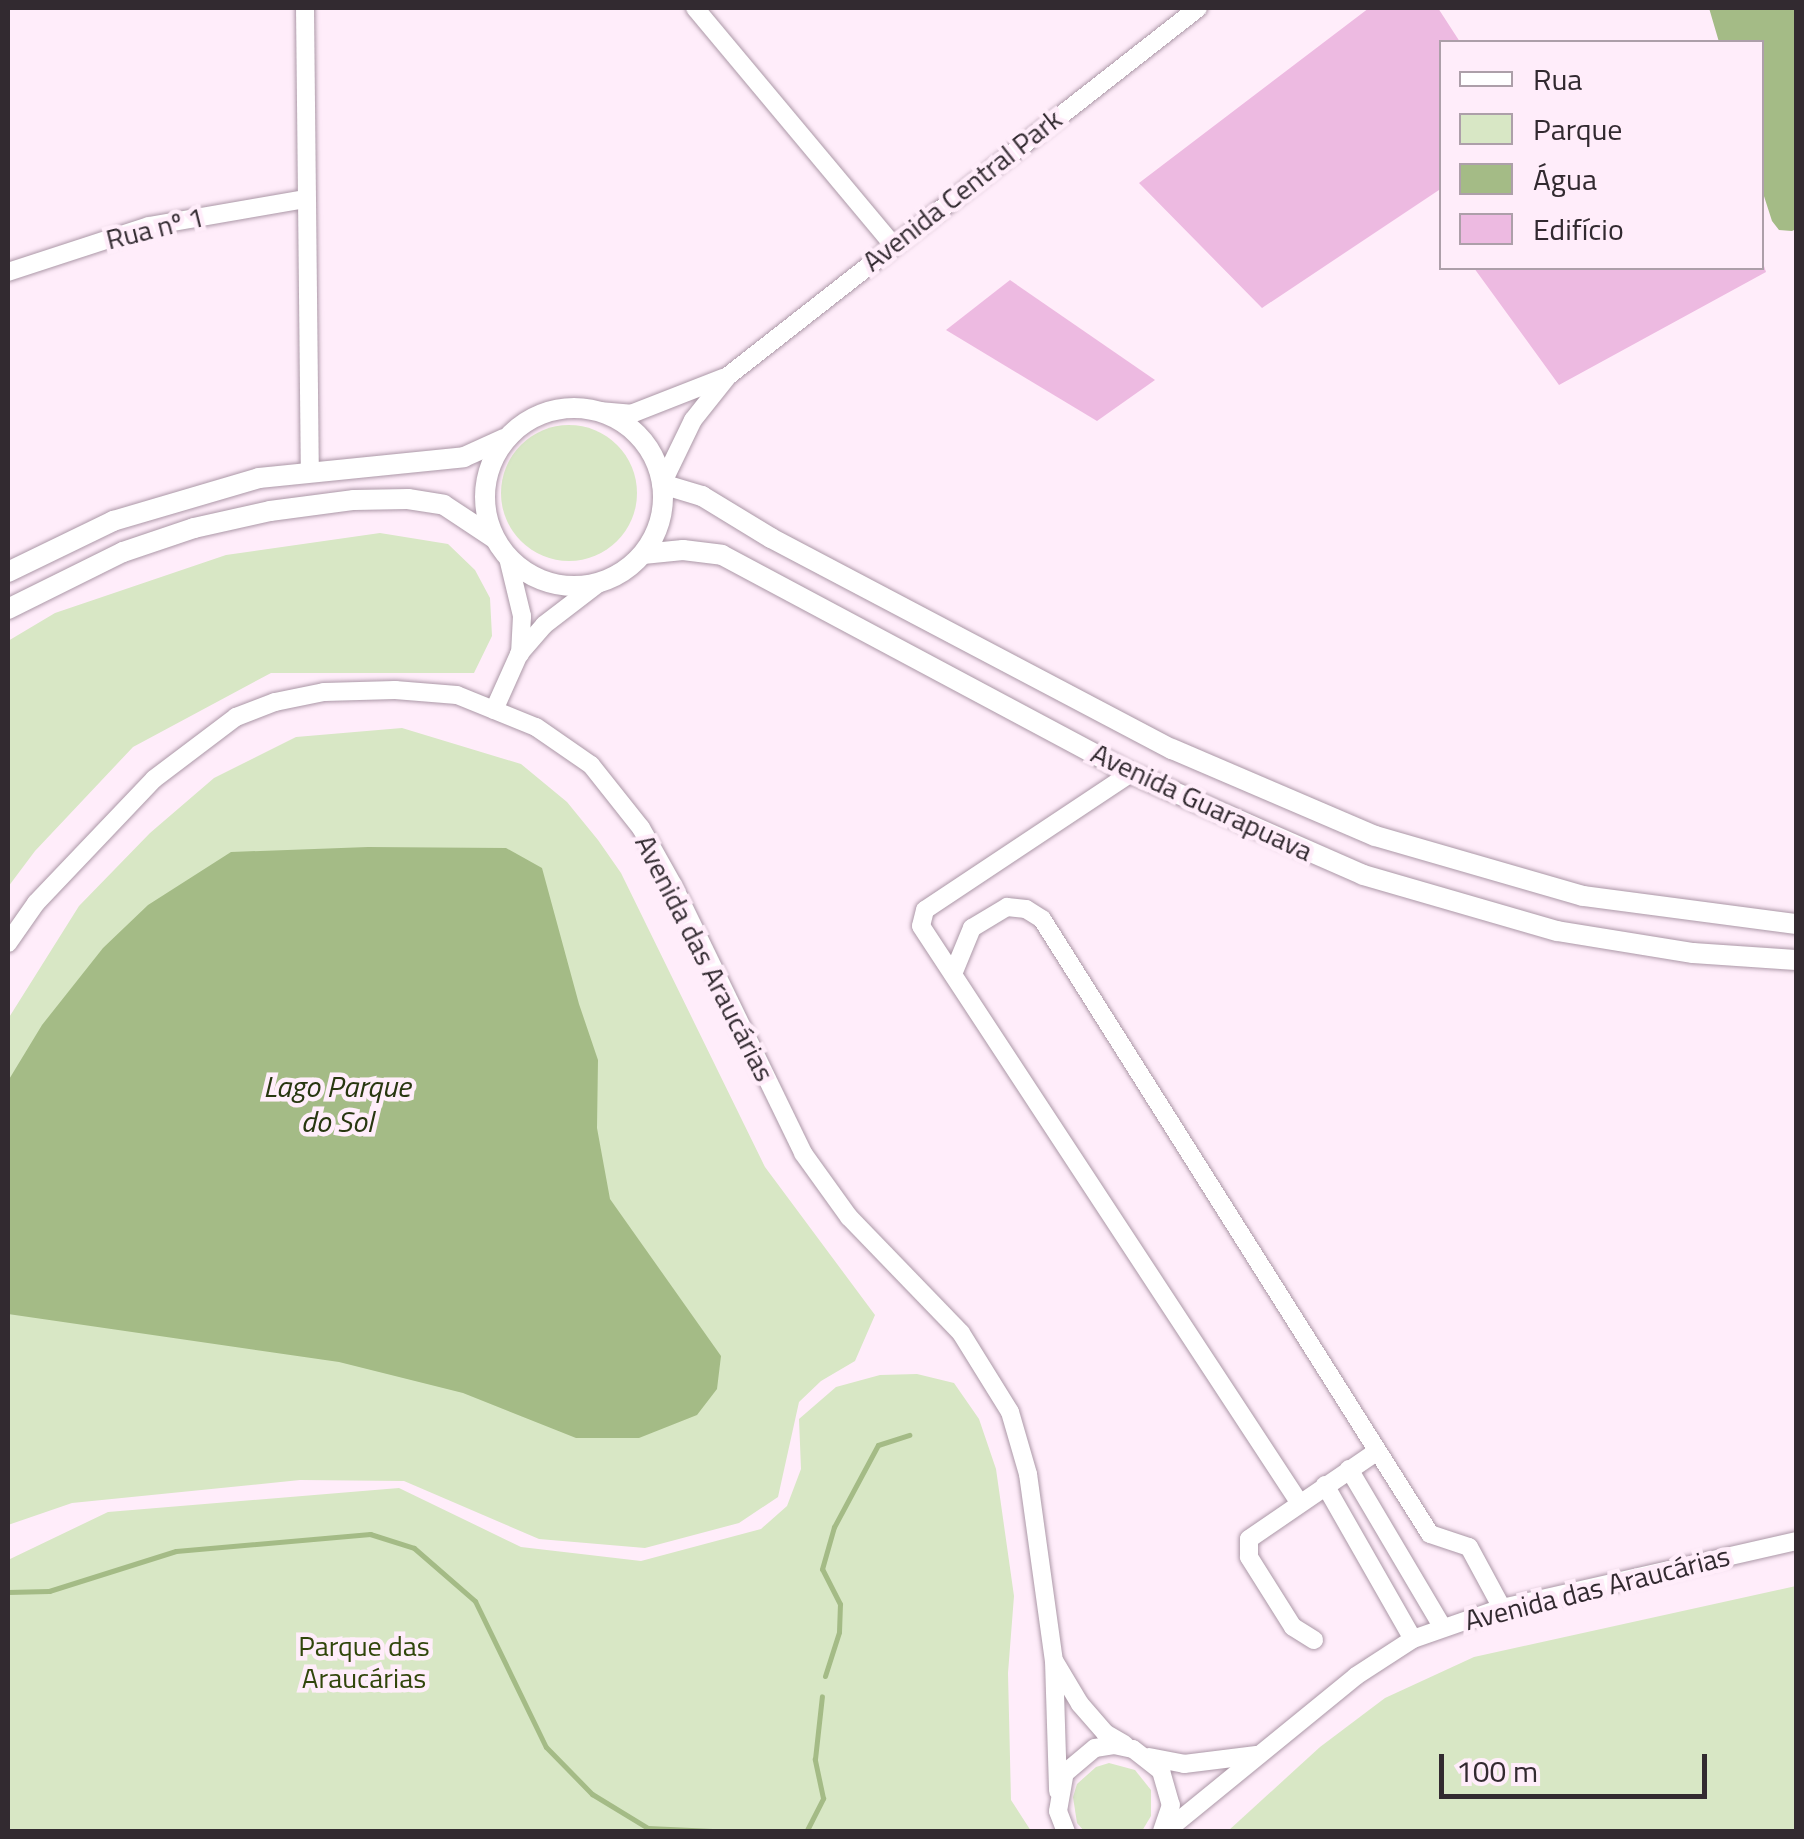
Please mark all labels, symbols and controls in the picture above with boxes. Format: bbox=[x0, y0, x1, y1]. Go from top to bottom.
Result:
legend bbox=[1439, 40, 1764, 270]
text: Rua bbox=[1533, 56, 1582, 102]
street label: Avenida Central Park bbox=[856, 102, 1068, 278]
text: Parque bbox=[1533, 106, 1623, 152]
text: Água bbox=[1533, 156, 1597, 202]
street label: Rua nº 1 bbox=[103, 200, 207, 256]
text: Edifício bbox=[1533, 206, 1624, 252]
street label: Avenida Guarapuava bbox=[1086, 736, 1318, 868]
street label: Avenida das Araucárias bbox=[628, 829, 782, 1087]
water label: Lago Parque do Sol bbox=[263, 1068, 411, 1138]
street label: Avenida das Araucárias bbox=[1461, 1539, 1733, 1637]
park label: Parque das Araucárias bbox=[298, 1629, 430, 1695]
scale bar bbox=[1444, 1734, 1712, 1796]
text: 100 m bbox=[1456, 1748, 1538, 1794]

